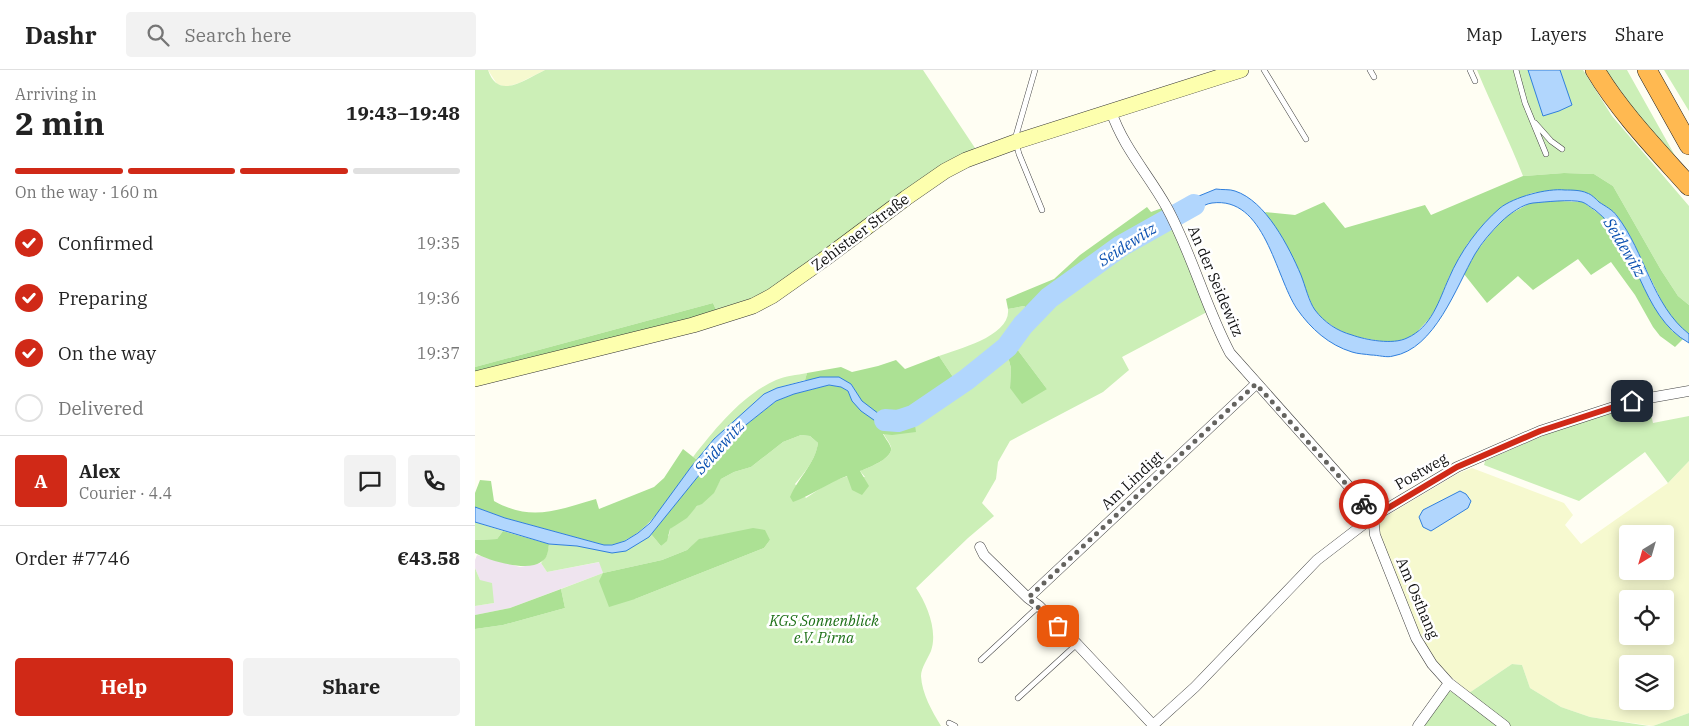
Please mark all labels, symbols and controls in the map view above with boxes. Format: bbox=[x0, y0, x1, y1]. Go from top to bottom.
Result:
search box bbox=[126, 12, 476, 57]
text: Dashr bbox=[25, 19, 96, 51]
icon: search bbox=[144, 21, 172, 49]
text: Search here bbox=[184, 23, 292, 47]
text: Map bbox=[1466, 23, 1503, 46]
text: Layers bbox=[1531, 23, 1587, 46]
text: Share bbox=[1615, 23, 1664, 46]
text: Arriving in bbox=[15, 84, 97, 104]
text: 19:43–19:48 bbox=[346, 101, 460, 125]
text: 2 min bbox=[15, 102, 105, 144]
text: On the way · 160 m bbox=[15, 182, 158, 202]
street label: Zehistaer Straße bbox=[808, 189, 912, 275]
water label: Seidewitz bbox=[1599, 213, 1651, 281]
water label: Seidewitz bbox=[1093, 217, 1160, 271]
street label: An der Seidewitz bbox=[1184, 223, 1248, 339]
icon: check bbox=[15, 229, 43, 257]
text: Confirmed bbox=[58, 231, 153, 255]
text: 19:35 bbox=[417, 233, 460, 253]
icon: check bbox=[15, 284, 43, 312]
text: Preparing bbox=[58, 286, 147, 310]
text: 19:36 bbox=[417, 288, 460, 308]
icon: check bbox=[15, 339, 43, 367]
text: On the way bbox=[58, 341, 156, 365]
text: 19:37 bbox=[417, 343, 460, 363]
pin bbox=[1611, 380, 1653, 422]
icon: home bbox=[1618, 387, 1646, 415]
text: Delivered bbox=[58, 396, 144, 420]
water label: Seidewitz bbox=[689, 415, 749, 479]
street label: Am Lindigt bbox=[1097, 446, 1167, 514]
street label: Postweg bbox=[1391, 448, 1451, 494]
button: chat bbox=[344, 455, 396, 507]
button: phone bbox=[408, 455, 460, 507]
text: Alex bbox=[79, 459, 120, 483]
text: A bbox=[34, 469, 48, 493]
courier bbox=[1339, 479, 1389, 529]
text: Courier · 4.4 bbox=[79, 483, 172, 503]
icon: bike bbox=[1350, 490, 1378, 518]
north arrow bbox=[1619, 525, 1674, 580]
map controls bbox=[1619, 525, 1674, 710]
text: Order #7746 bbox=[15, 546, 130, 570]
text: €43.58 bbox=[397, 546, 460, 570]
street label: Am Osthang bbox=[1392, 554, 1444, 642]
button: locate bbox=[1619, 590, 1674, 645]
pin bbox=[1037, 605, 1079, 647]
park label: KGS Sonnenblick e.V. Pirna bbox=[768, 611, 879, 647]
icon: bag bbox=[1044, 612, 1072, 640]
button: layers bbox=[1619, 655, 1674, 710]
button: Help bbox=[15, 658, 233, 716]
button: Share bbox=[243, 658, 460, 716]

